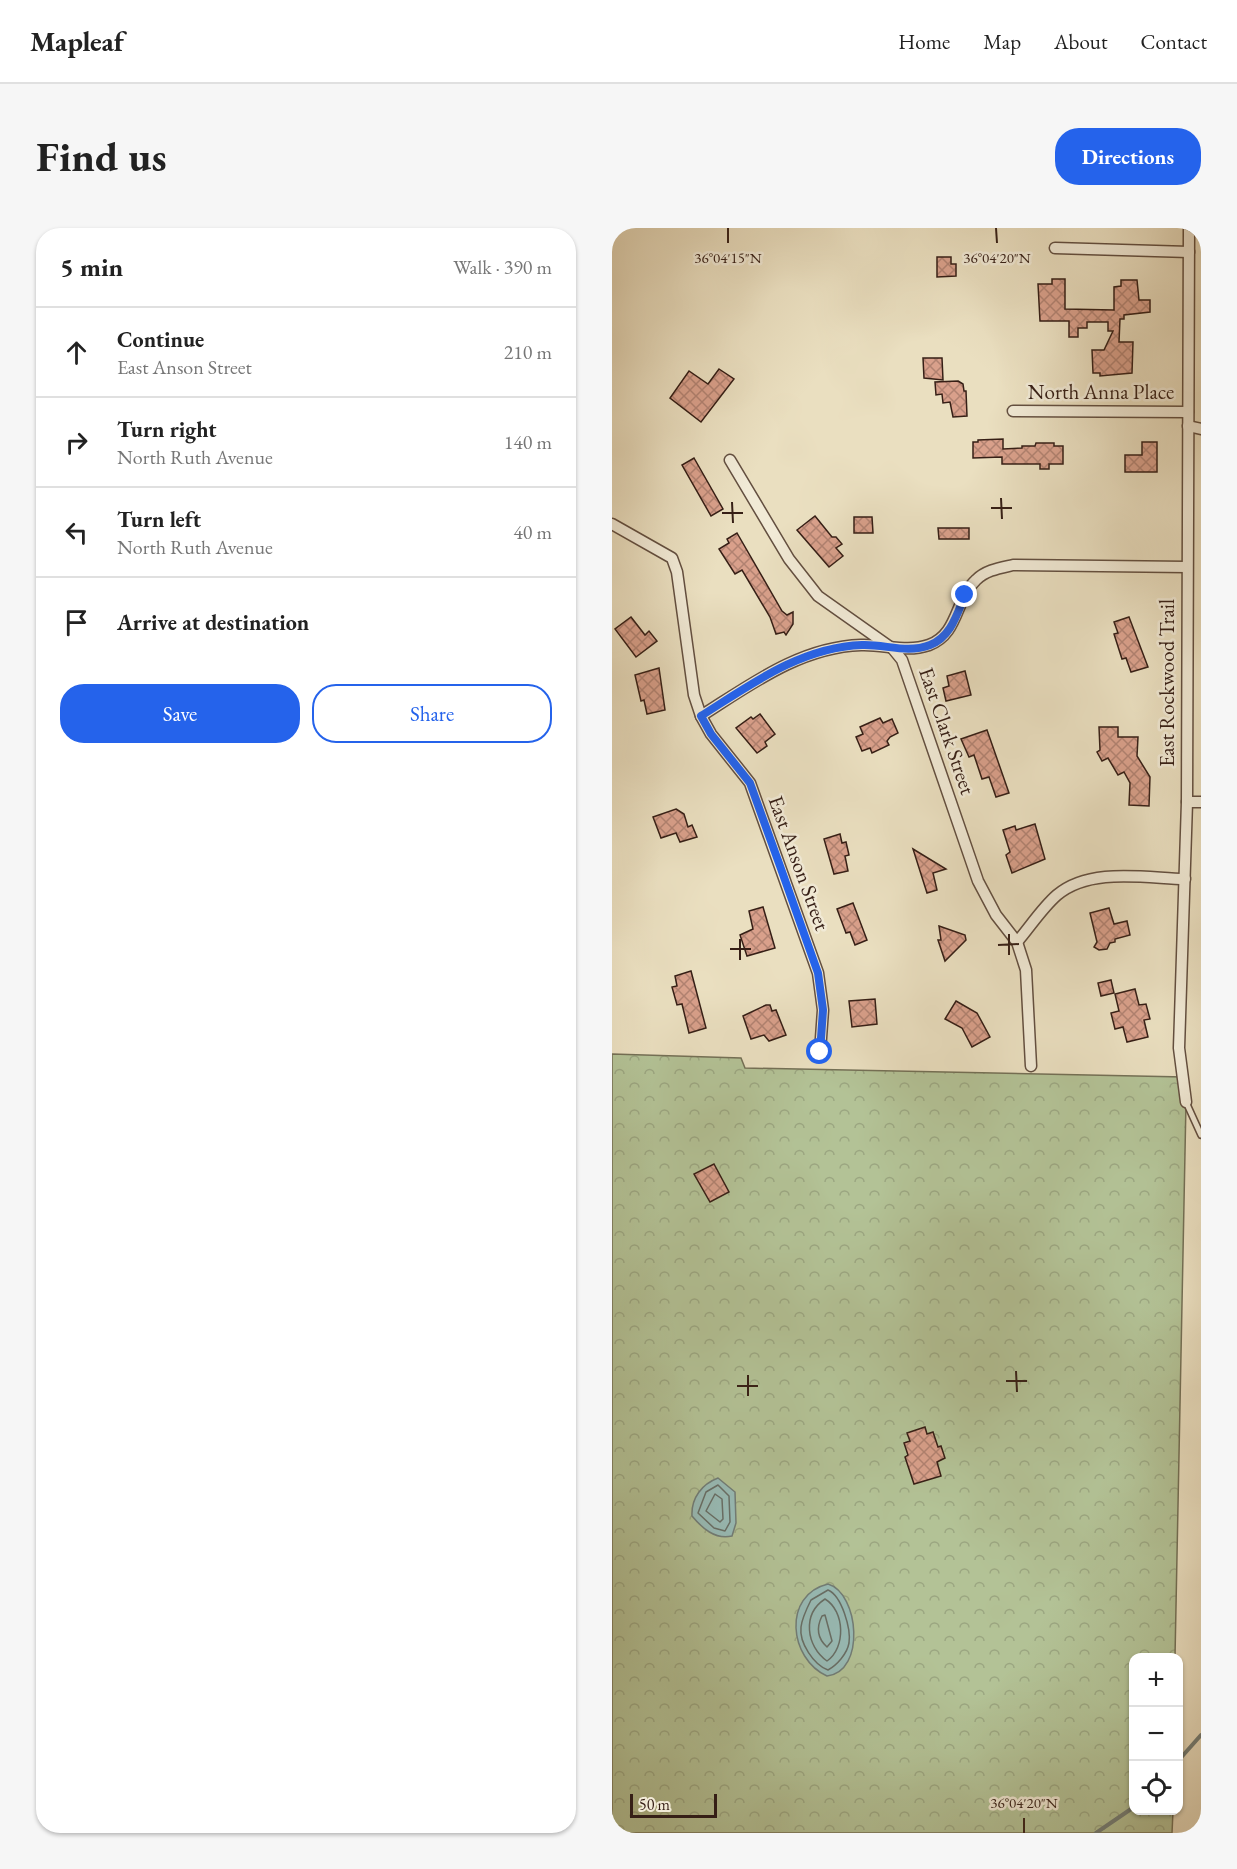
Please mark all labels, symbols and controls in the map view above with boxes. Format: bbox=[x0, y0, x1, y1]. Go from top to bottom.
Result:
text: Mapleaf bbox=[30, 23, 124, 59]
text: Home bbox=[898, 28, 950, 55]
text: Map bbox=[983, 28, 1021, 55]
text: About bbox=[1054, 28, 1107, 55]
text: Contact bbox=[1140, 28, 1207, 55]
button: Directions bbox=[1055, 128, 1201, 185]
text: Find us bbox=[36, 129, 167, 184]
text: 36°04'15"N bbox=[694, 248, 762, 267]
text: 36°04'20"N bbox=[963, 248, 1031, 267]
text: 5 min bbox=[60, 250, 123, 284]
text: Walk · 390 m bbox=[453, 254, 552, 280]
text: Continue bbox=[117, 325, 204, 354]
icon: ahead bbox=[60, 336, 93, 369]
text: 210 m bbox=[504, 339, 552, 365]
text: East Anson Street bbox=[117, 354, 252, 380]
street label: North Anna Place bbox=[1028, 378, 1174, 405]
text: Turn right bbox=[117, 415, 216, 444]
icon: right bbox=[60, 426, 93, 459]
text: 140 m bbox=[504, 429, 552, 455]
text: North Ruth Avenue bbox=[117, 444, 273, 470]
text: Turn left bbox=[117, 505, 201, 534]
icon: left bbox=[60, 516, 93, 549]
text: 40 m bbox=[513, 519, 552, 545]
text: North Ruth Avenue bbox=[117, 534, 273, 560]
route end bbox=[951, 581, 977, 607]
street label: East Rockwood Trail bbox=[1153, 599, 1180, 767]
icon: arrive bbox=[60, 606, 93, 639]
text: Arrive at destination bbox=[117, 608, 309, 637]
street label: East Clark Street bbox=[913, 664, 982, 798]
button: Save bbox=[60, 684, 300, 743]
button: Share bbox=[312, 684, 552, 743]
street label: East Anson Street bbox=[763, 792, 836, 934]
route start bbox=[806, 1038, 832, 1064]
map controls bbox=[1129, 1653, 1183, 1815]
button: + bbox=[1129, 1653, 1183, 1707]
button: − bbox=[1129, 1707, 1183, 1761]
button: locate bbox=[1129, 1761, 1183, 1815]
scale bar bbox=[630, 1791, 717, 1818]
text: 36°04'20"N bbox=[990, 1793, 1058, 1812]
text: 50 m bbox=[639, 1794, 670, 1815]

